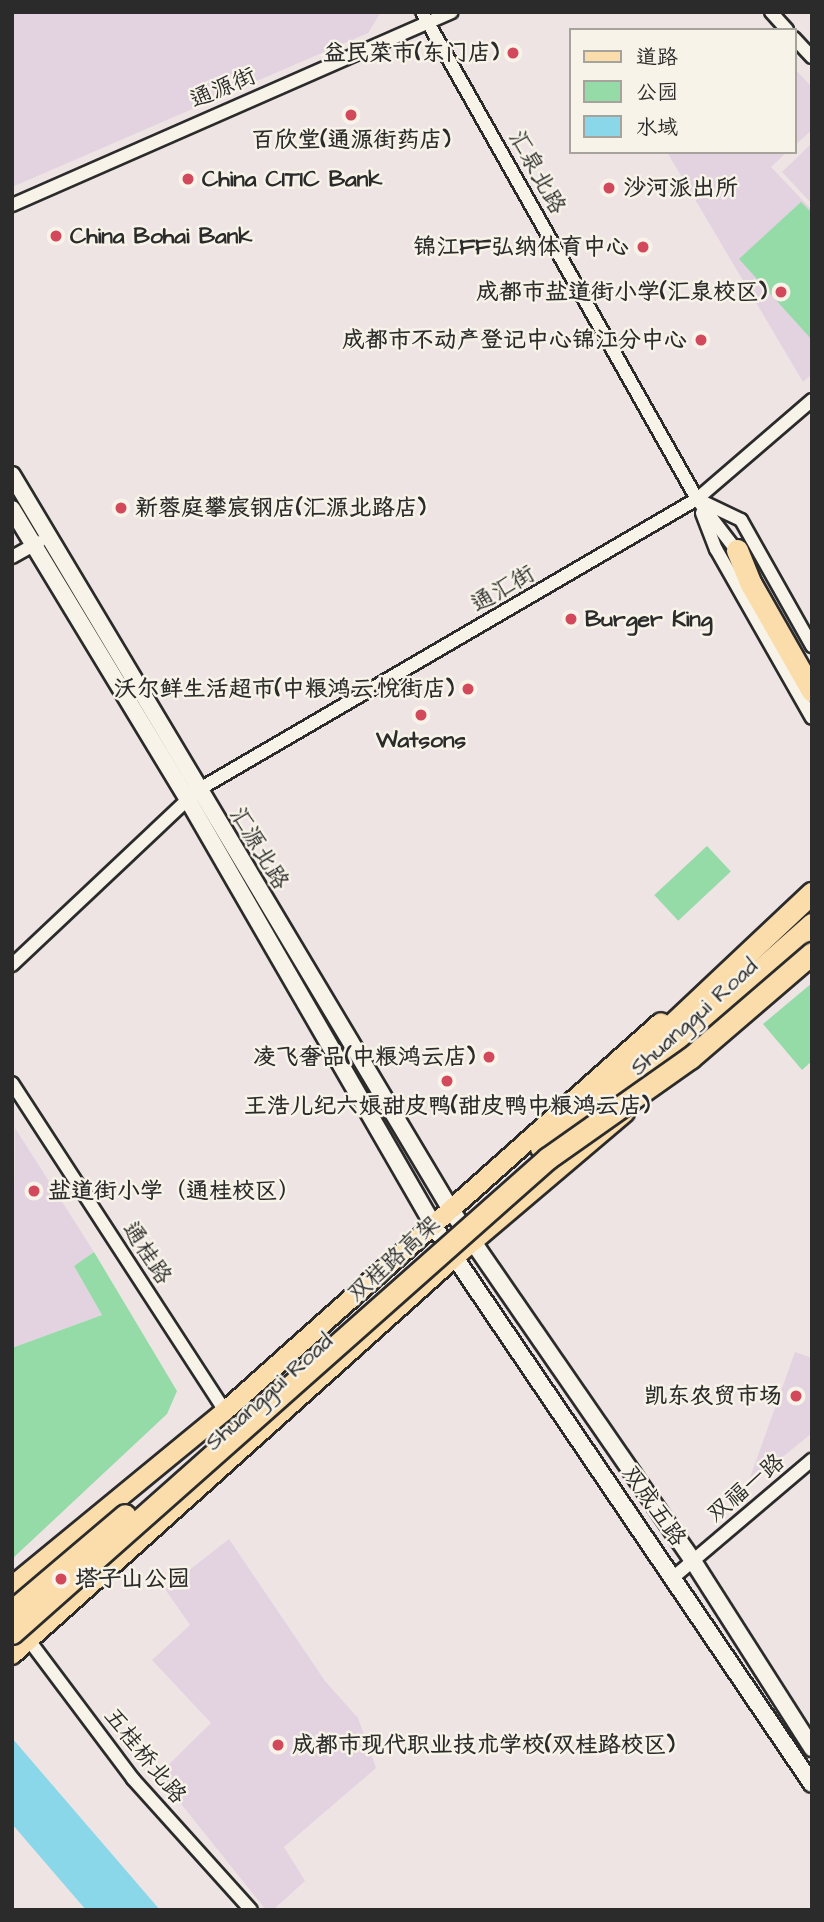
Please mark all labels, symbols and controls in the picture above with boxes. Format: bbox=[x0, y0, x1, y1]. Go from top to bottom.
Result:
legend bbox=[568, 28, 796, 154]
place label: 益民菜市(东门店) bbox=[323, 39, 499, 67]
text: 道路 bbox=[636, 43, 678, 72]
marker: 益民菜市(东门店) bbox=[505, 45, 521, 61]
street label: 通源街 bbox=[186, 62, 260, 114]
text: 公园 bbox=[636, 78, 678, 107]
marker: 百欣堂(通源街药店) bbox=[343, 107, 359, 123]
text: 水域 bbox=[636, 113, 678, 142]
street label: 汇泉北路 bbox=[503, 125, 571, 219]
place label: 百欣堂(通源街药店) bbox=[252, 126, 450, 154]
place label: China CITIC Bank bbox=[202, 165, 382, 193]
marker: China CITIC Bank bbox=[180, 171, 196, 187]
place label: 沙河派出所 bbox=[623, 174, 738, 202]
marker: 沙河派出所 bbox=[601, 180, 617, 196]
place label: China Bohai Bank bbox=[70, 222, 252, 250]
marker: China Bohai Bank bbox=[48, 228, 64, 244]
place label: 锦江FF弘纳体育中心 bbox=[413, 233, 629, 261]
marker: 锦江FF弘纳体育中心 bbox=[635, 239, 651, 255]
place label: 成都市盐道街小学(汇泉校区) bbox=[476, 278, 767, 306]
marker: 成都市盐道街小学(汇泉校区) bbox=[773, 284, 789, 300]
place label: 成都市不动产登记中心锦江分中心 bbox=[342, 326, 687, 354]
marker: 成都市不动产登记中心锦江分中心 bbox=[693, 332, 709, 348]
place label: 新蓉庭攀宸钢店(汇源北路店) bbox=[135, 494, 426, 522]
marker: 新蓉庭攀宸钢店(汇源北路店) bbox=[113, 500, 129, 516]
street label: 通汇街 bbox=[466, 560, 540, 618]
place label: Burger King bbox=[585, 605, 713, 633]
marker: Burger King bbox=[563, 611, 579, 627]
place label: 沃尔鲜生活超市(中粮鸿云·悦街店) bbox=[114, 675, 454, 703]
marker: 沃尔鲜生活超市(中粮鸿云·悦街店) bbox=[460, 681, 476, 697]
marker: Watsons bbox=[413, 707, 429, 723]
place label: Watsons bbox=[376, 726, 466, 754]
street label: 汇源北路 bbox=[223, 801, 295, 895]
street label: Shuanggui Road bbox=[625, 953, 763, 1081]
place label: 凌飞奢品(中粮鸿云店) bbox=[253, 1043, 475, 1071]
marker: 凌飞奢品(中粮鸿云店) bbox=[481, 1049, 497, 1065]
marker: 王浩儿纪六娘甜皮鸭(甜皮鸭中粮鸿云店) bbox=[439, 1073, 455, 1089]
place label: 王浩儿纪六娘甜皮鸭(甜皮鸭中粮鸿云店) bbox=[244, 1092, 650, 1120]
place label: 盐道街小学（通桂校区） bbox=[48, 1177, 301, 1205]
marker: 盐道街小学（通桂校区） bbox=[26, 1183, 42, 1199]
street label: 双桂路高架 bbox=[342, 1210, 446, 1308]
street label: 通桂路 bbox=[117, 1217, 177, 1289]
street label: Shuanggui Road bbox=[200, 1328, 338, 1456]
place label: 凯东农贸市场 bbox=[644, 1382, 782, 1410]
marker: 凯东农贸市场 bbox=[788, 1388, 804, 1404]
street label: 双福一路 bbox=[702, 1448, 790, 1528]
street label: 双成五路 bbox=[616, 1460, 692, 1552]
place label: 塔子山公园 bbox=[75, 1565, 190, 1593]
marker: 塔子山公园 bbox=[53, 1571, 69, 1587]
street label: 五桂桥北路 bbox=[98, 1703, 192, 1809]
place label: 成都市现代职业技术学校(双桂路校区) bbox=[292, 1731, 675, 1759]
marker: 成都市现代职业技术学校(双桂路校区) bbox=[270, 1737, 286, 1753]

